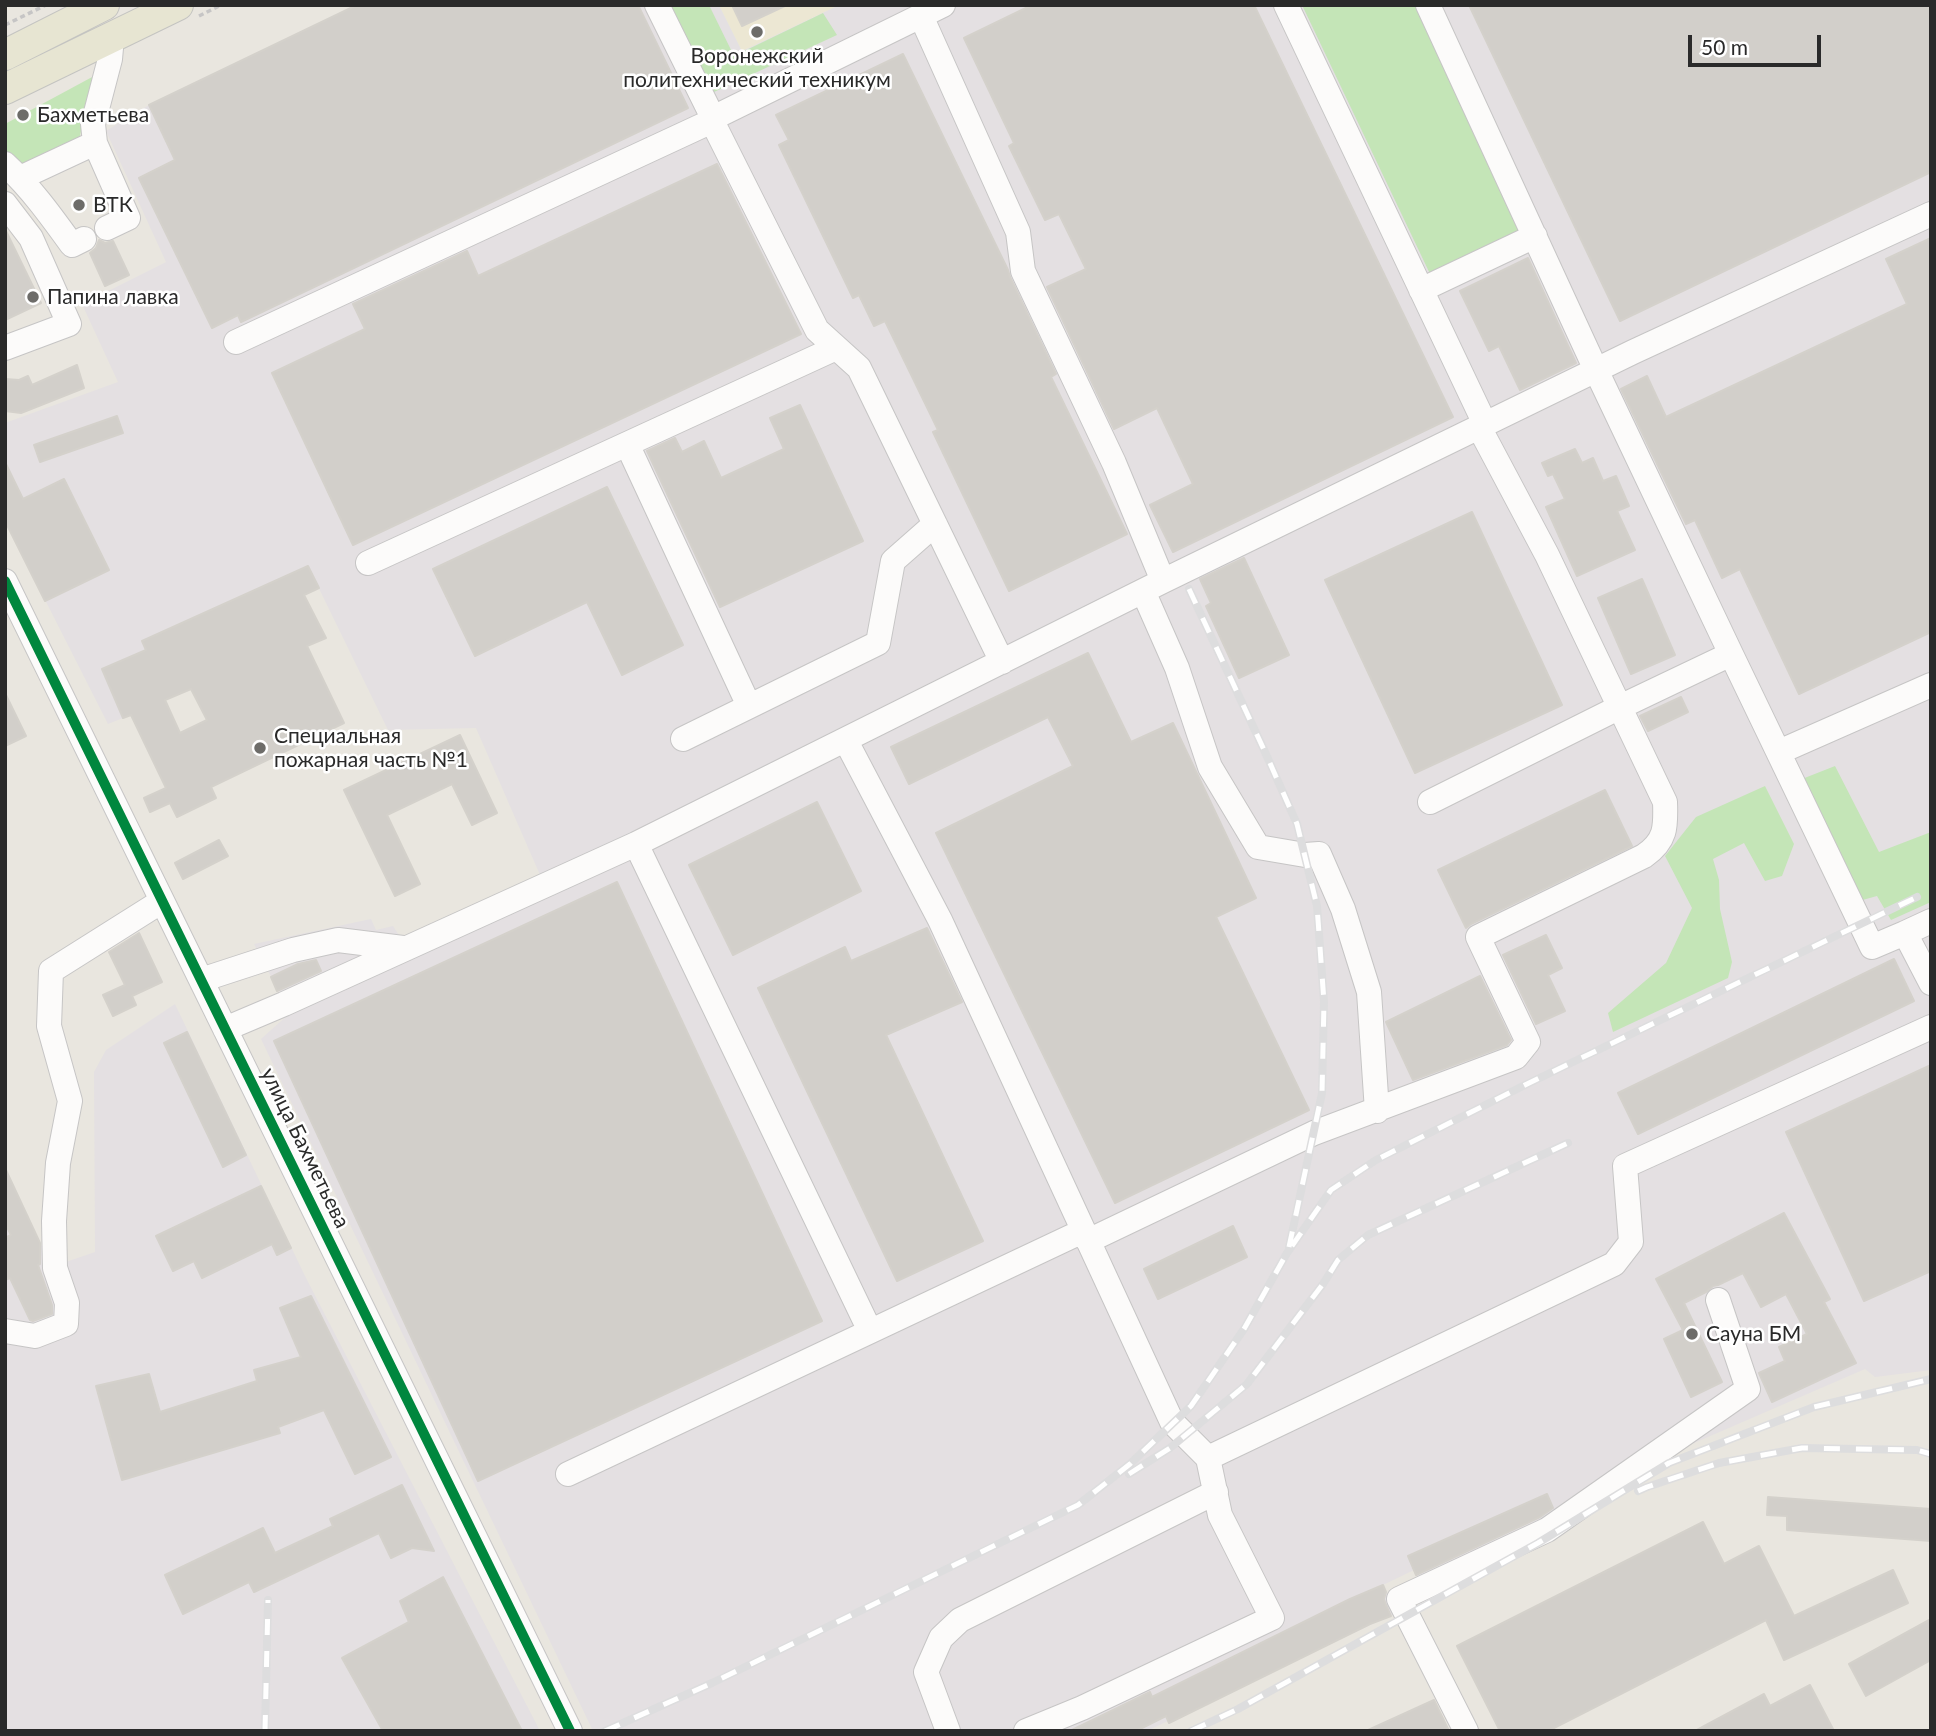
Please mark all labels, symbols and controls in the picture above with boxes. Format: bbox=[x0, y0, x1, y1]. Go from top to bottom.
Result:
scale bar bbox=[1691, 21, 1824, 65]
marker: Воронежский политехнический техникум bbox=[749, 24, 765, 40]
text: 50 m bbox=[1701, 34, 1748, 59]
place label: Воронежский политехнический техникум bbox=[623, 43, 891, 93]
place label: Бахметьева bbox=[37, 102, 149, 128]
marker: Бахметьева bbox=[15, 107, 31, 123]
place label: ВТК bbox=[93, 192, 133, 218]
marker: ВТК bbox=[71, 197, 87, 213]
place label: Папина лавка bbox=[47, 284, 179, 310]
marker: Папина лавка bbox=[25, 289, 41, 305]
place label: Специальная пожарная часть №1 bbox=[274, 723, 468, 773]
marker: Специальная пожарная часть №1 bbox=[252, 740, 268, 756]
street label: улица Бахметьева bbox=[255, 1064, 355, 1232]
place label: Сауна БМ bbox=[1706, 1321, 1801, 1347]
marker: Сауна БМ bbox=[1684, 1326, 1700, 1342]

